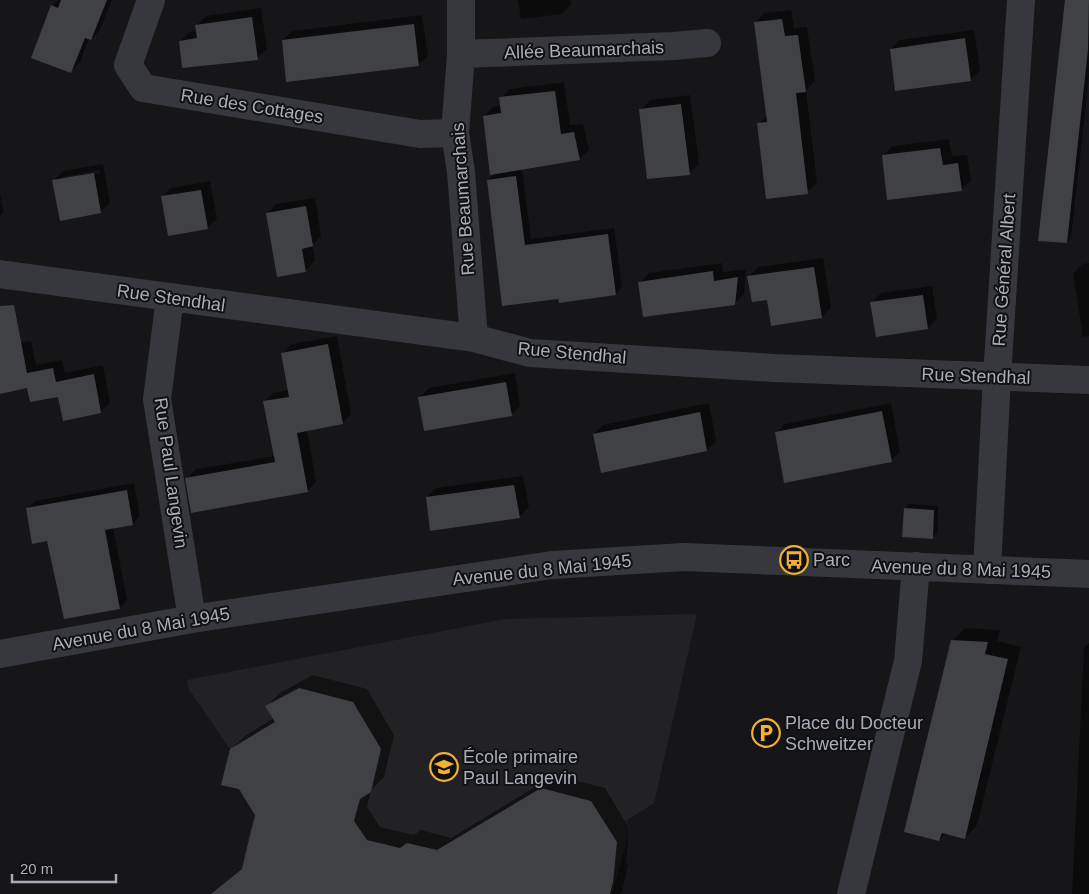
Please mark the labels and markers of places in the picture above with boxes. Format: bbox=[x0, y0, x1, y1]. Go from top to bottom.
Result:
bus stop icon: Parc bbox=[779, 545, 809, 575]
place label: Parc bbox=[813, 550, 850, 570]
place label: Place du Docteur Schweitzer bbox=[785, 713, 923, 754]
parking icon: Place du Docteur Schweitzer bbox=[751, 718, 781, 748]
place label: École primaire Paul Langevin bbox=[463, 747, 578, 788]
school or university icon: École primaire Paul Langevin bbox=[429, 752, 459, 782]

